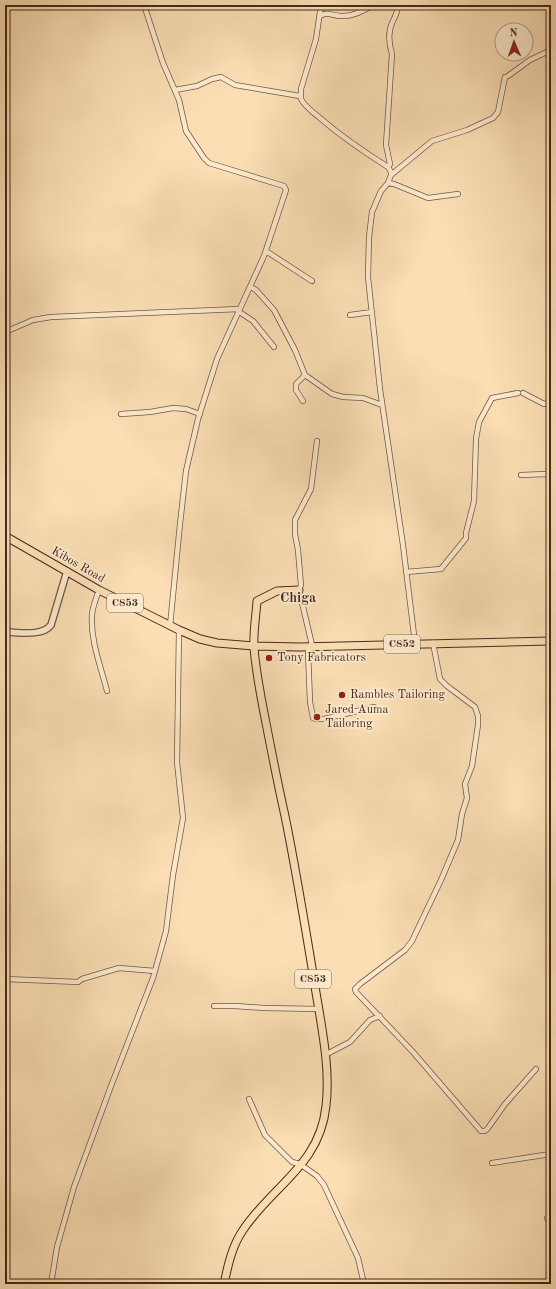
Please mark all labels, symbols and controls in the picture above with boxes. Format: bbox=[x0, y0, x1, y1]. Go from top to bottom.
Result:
north arrow bbox=[494, 22, 534, 62]
text: N bbox=[509, 28, 519, 39]
street label: Kibos Road bbox=[49, 545, 107, 585]
district label: Chiga bbox=[280, 591, 316, 605]
road number: C853 bbox=[107, 594, 143, 612]
road number: C852 bbox=[384, 635, 420, 653]
place label: Tony Fabricators bbox=[277, 652, 366, 664]
marker: Tony Fabricators bbox=[264, 653, 274, 663]
place label: Rambles Tailoring bbox=[350, 689, 445, 701]
marker: Rambles Tailoring bbox=[337, 690, 347, 700]
place label: Jared Auma Tailoring bbox=[325, 704, 389, 730]
marker: Jared Auma Tailoring bbox=[312, 712, 322, 722]
road number: C853 bbox=[295, 970, 331, 988]

